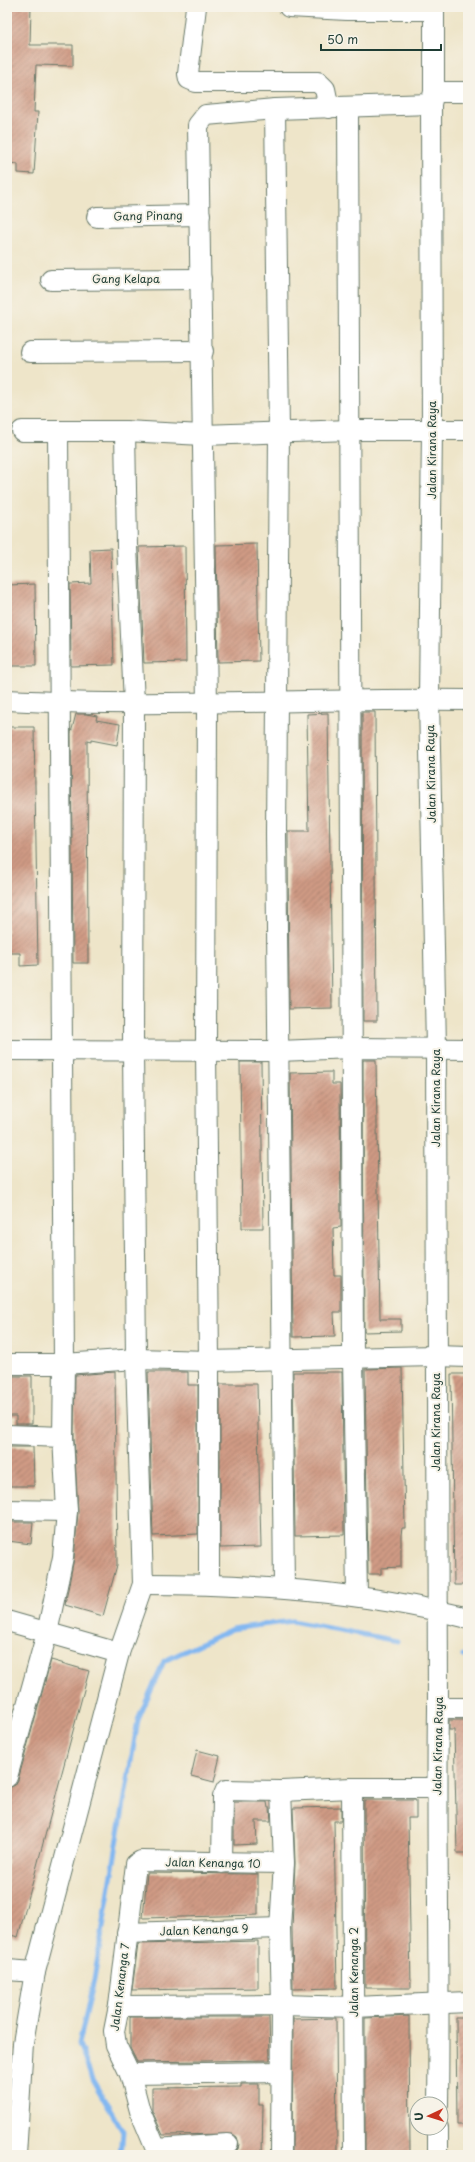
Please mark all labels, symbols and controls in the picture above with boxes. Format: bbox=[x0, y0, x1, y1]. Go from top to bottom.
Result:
scale bar bbox=[321, 26, 441, 52]
text: 50 m bbox=[327, 30, 358, 48]
street label: Gang Pinang bbox=[113, 206, 183, 225]
street label: Gang Kelapa bbox=[92, 270, 160, 287]
street label: Jalan Kirana Raya bbox=[423, 401, 440, 499]
street label: Jalan Kirana Raya bbox=[421, 725, 440, 823]
street label: Jalan Kirana Raya bbox=[427, 1049, 444, 1147]
street label: Jalan Kirana Raya bbox=[427, 1373, 444, 1471]
street label: Jalan Kirana Raya bbox=[428, 1697, 447, 1795]
street label: Jalan Kenanga 10 bbox=[165, 1853, 261, 1872]
street label: Jalan Kenanga 9 bbox=[159, 1919, 249, 1940]
street label: Jalan Kenanga 2 bbox=[345, 1927, 362, 2017]
street label: Jalan Kenanga 7 bbox=[106, 1942, 133, 2032]
north arrow bbox=[409, 2096, 449, 2136]
text: U bbox=[410, 2112, 427, 2122]

